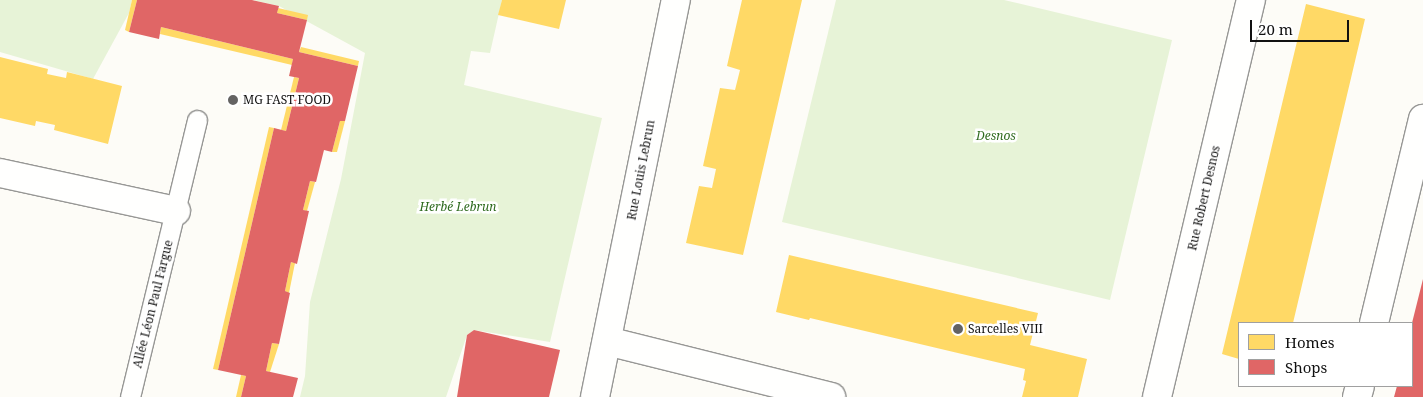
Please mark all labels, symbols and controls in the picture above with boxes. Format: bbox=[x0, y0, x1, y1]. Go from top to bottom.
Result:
scale bar bbox=[1253, 10, 1352, 42]
text: 20 m bbox=[1258, 19, 1293, 39]
place label: MG FAST FOOD bbox=[243, 93, 331, 107]
marker: MG FAST FOOD bbox=[227, 94, 239, 106]
street label: Rue Louis Lebrun bbox=[624, 119, 658, 221]
park label: Desnos bbox=[976, 129, 1016, 143]
street label: Rue Robert Desnos bbox=[1185, 144, 1223, 252]
park label: Herbé Lebrun bbox=[420, 200, 496, 214]
street label: Allée Léon Paul Fargue bbox=[130, 238, 176, 370]
place label: Sarcelles VIII bbox=[968, 322, 1043, 336]
legend bbox=[1238, 322, 1413, 387]
marker: Sarcelles VIII bbox=[952, 323, 964, 335]
text: Homes bbox=[1285, 332, 1335, 352]
text: Shops bbox=[1285, 357, 1327, 377]

